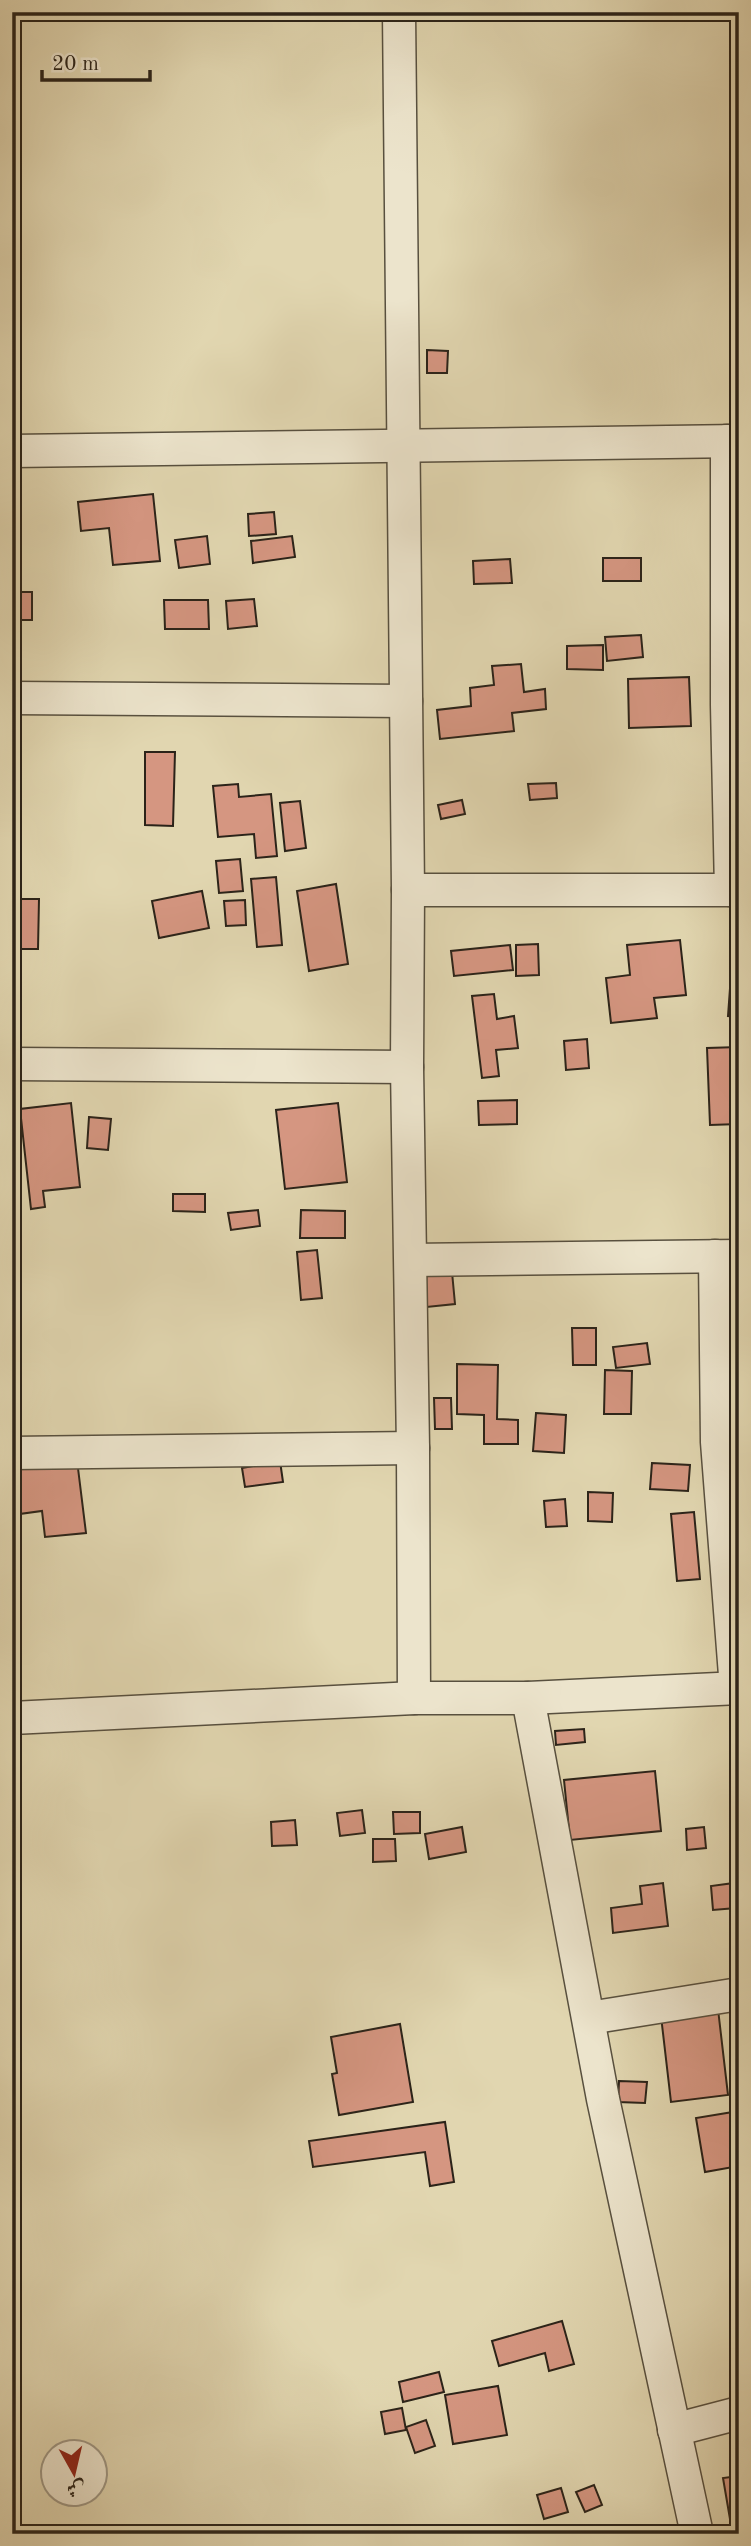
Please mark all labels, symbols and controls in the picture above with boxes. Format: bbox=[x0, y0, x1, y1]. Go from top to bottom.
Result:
scale bar bbox=[42, 38, 150, 82]
text: 20 m bbox=[52, 54, 99, 75]
north arrow bbox=[38, 2438, 108, 2508]
text: ش bbox=[65, 2477, 87, 2498]

